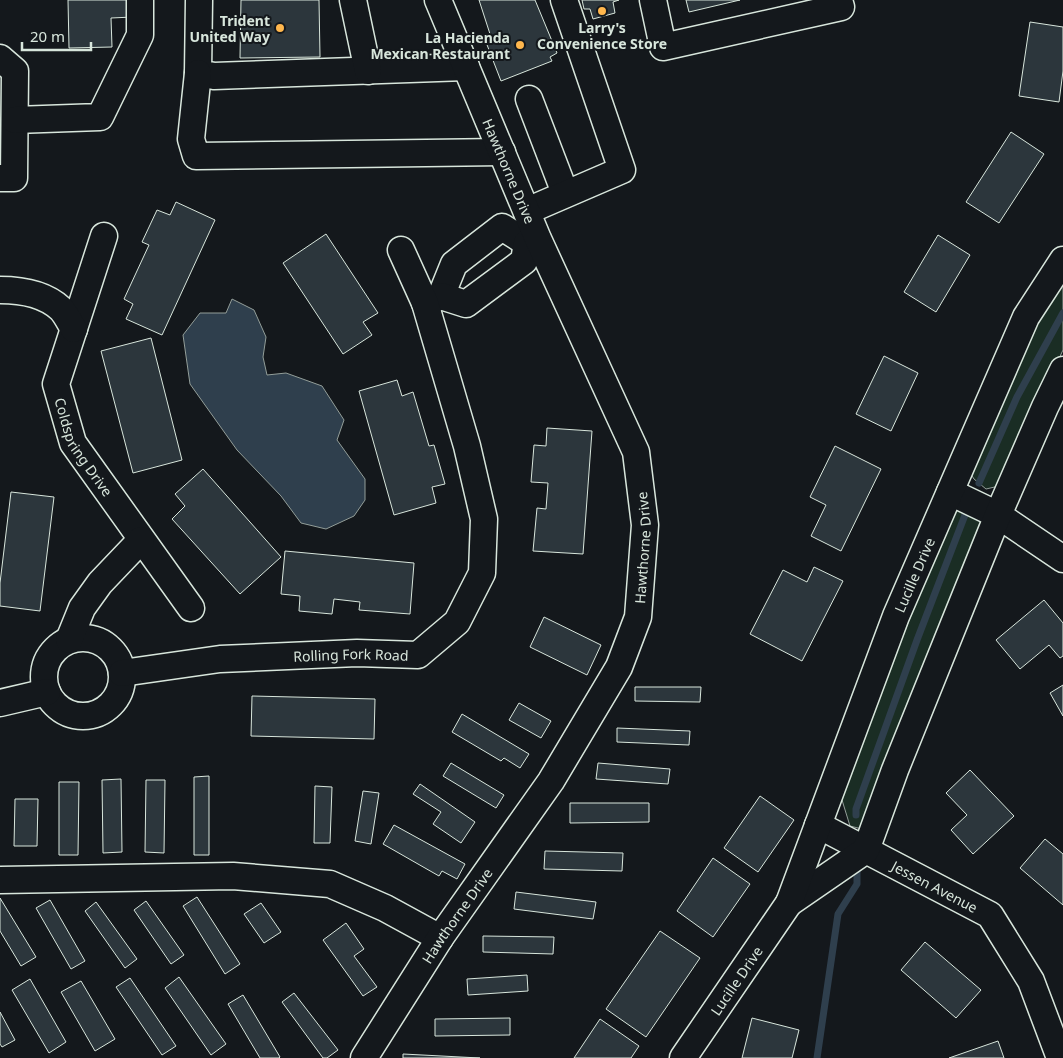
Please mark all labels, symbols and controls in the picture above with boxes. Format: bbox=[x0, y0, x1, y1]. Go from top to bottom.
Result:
marker: Larry's Convenience Store bbox=[596, 5, 608, 17]
place label: Trident United Way bbox=[190, 11, 270, 46]
place label: Larry's Convenience Store bbox=[537, 18, 667, 53]
scale bar bbox=[22, 20, 91, 52]
marker: Trident United Way bbox=[274, 22, 286, 34]
text: 20 m bbox=[30, 26, 65, 46]
place label: La Hacienda Mexican Restaurant bbox=[370, 28, 510, 63]
marker: La Hacienda Mexican Restaurant bbox=[514, 39, 526, 51]
street label: Hawthorne Drive bbox=[478, 116, 540, 226]
street label: Coldspring Drive bbox=[51, 395, 117, 500]
street label: Hawthorne Drive bbox=[630, 491, 655, 604]
street label: Lucille Drive bbox=[889, 534, 939, 615]
street label: Rolling Fork Road bbox=[293, 643, 409, 665]
street label: Jessen Avenue bbox=[887, 855, 981, 917]
street label: Hawthorne Drive bbox=[417, 864, 496, 967]
street label: Lucille Drive bbox=[706, 942, 766, 1019]

